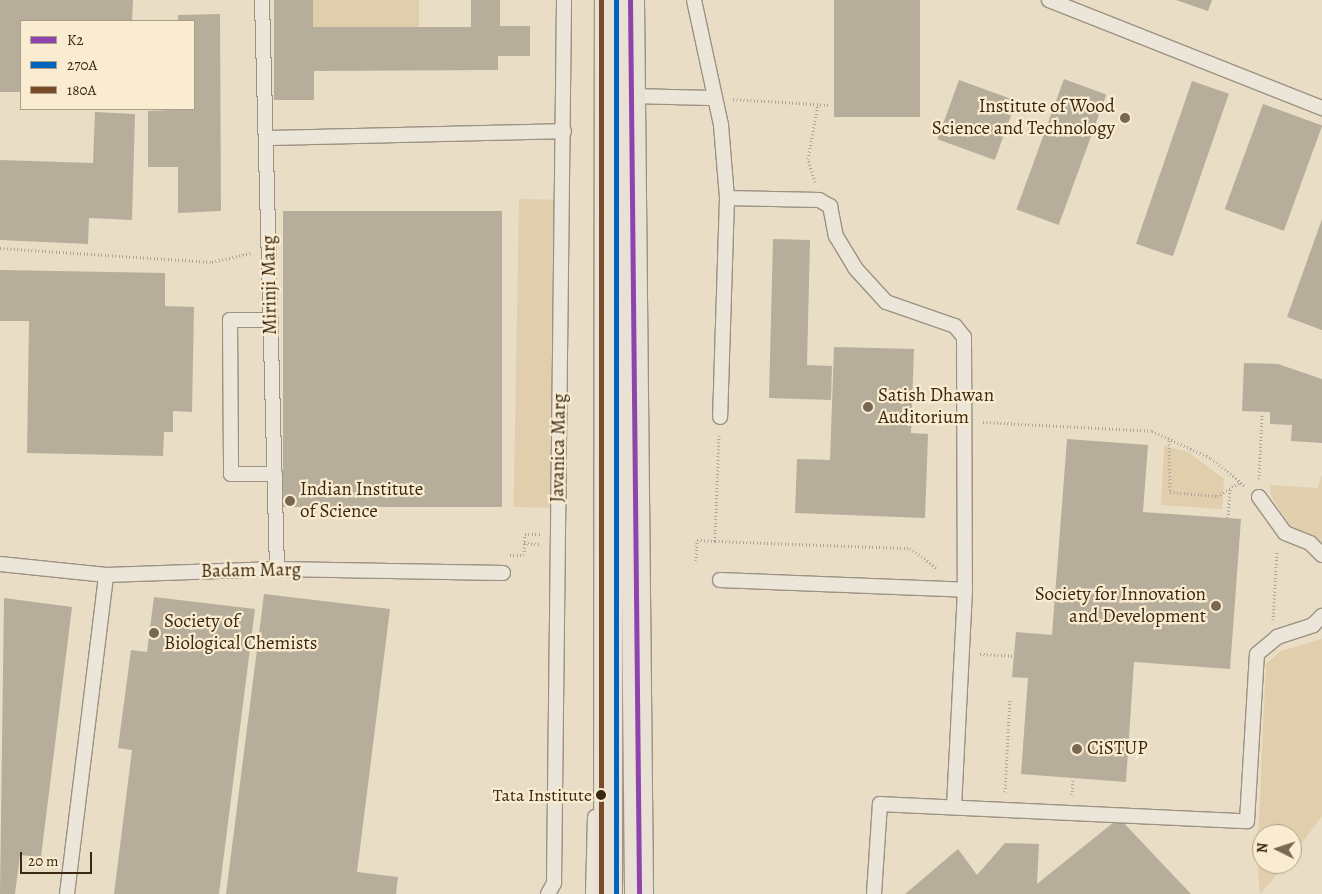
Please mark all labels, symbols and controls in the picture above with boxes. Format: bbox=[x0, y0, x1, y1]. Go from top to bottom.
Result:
legend bbox=[20, 20, 195, 110]
text: K2 bbox=[67, 30, 84, 50]
text: 270A bbox=[67, 55, 97, 75]
text: 180A bbox=[67, 80, 96, 100]
place label: Institute of Wood Science and Technology bbox=[932, 96, 1115, 140]
marker: Institute of Wood Science and Technology bbox=[1119, 112, 1131, 124]
street label: Mirinji Marg bbox=[258, 235, 282, 335]
place label: Satish Dhawan Auditorium bbox=[878, 385, 994, 429]
street label: Javanica Marg bbox=[547, 393, 571, 503]
marker: Satish Dhawan Auditorium bbox=[862, 401, 874, 413]
place label: Indian Institute of Science bbox=[300, 479, 423, 523]
marker: Indian Institute of Science bbox=[284, 495, 296, 507]
street label: Badam Marg bbox=[201, 559, 301, 583]
place label: Society for Innovation and Development bbox=[1035, 584, 1206, 628]
marker: Society for Innovation and Development bbox=[1210, 600, 1222, 612]
place label: Society of Biological Chemists bbox=[164, 611, 317, 655]
marker: Society of Biological Chemists bbox=[148, 627, 160, 639]
place label: CiSTUP bbox=[1087, 738, 1148, 760]
marker: CiSTUP bbox=[1071, 743, 1083, 755]
place label: Tata Institute bbox=[493, 784, 592, 806]
marker: Tata Institute bbox=[596, 790, 606, 800]
north arrow bbox=[1252, 824, 1302, 874]
scale bar bbox=[22, 842, 95, 874]
text: N bbox=[1253, 842, 1272, 854]
text: 20 m bbox=[28, 851, 59, 871]

